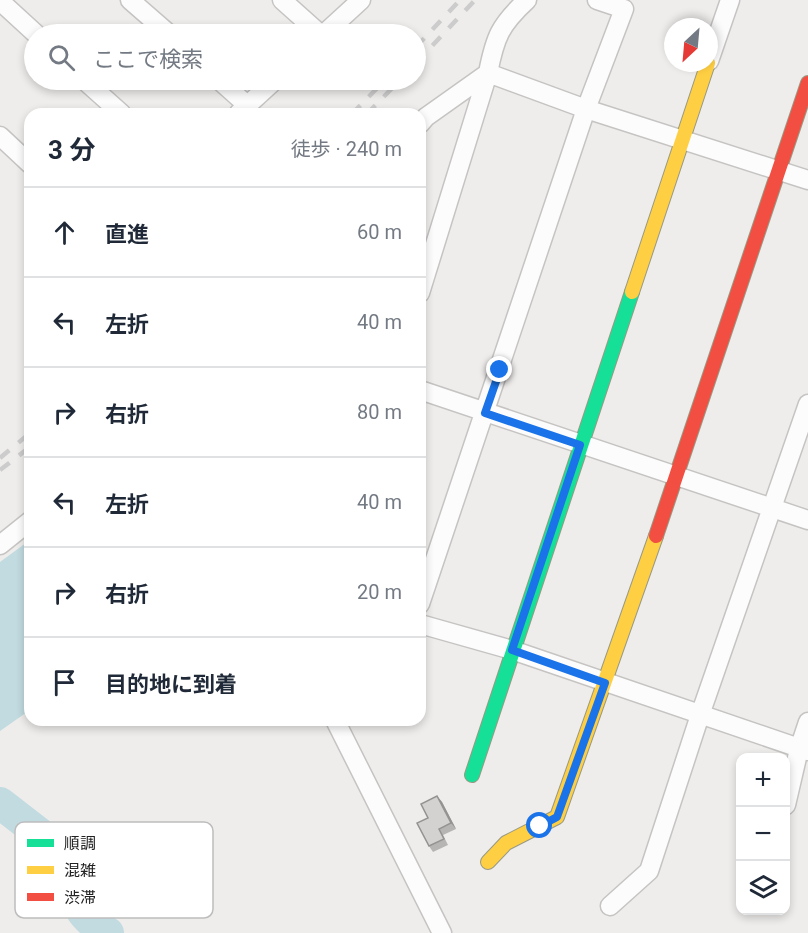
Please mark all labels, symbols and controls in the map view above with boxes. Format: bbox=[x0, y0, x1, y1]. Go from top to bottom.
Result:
north arrow bbox=[664, 18, 718, 72]
search box bbox=[24, 24, 426, 90]
icon: search bbox=[45, 41, 78, 74]
text: ここで検索 bbox=[93, 47, 203, 72]
text: 3 分 bbox=[48, 135, 95, 165]
text: 徒歩 · 240 m bbox=[291, 137, 402, 161]
icon: ahead bbox=[48, 216, 81, 249]
text: 60 m bbox=[357, 220, 402, 244]
text: 直進 bbox=[105, 222, 149, 247]
icon: left bbox=[48, 306, 81, 339]
text: 40 m bbox=[357, 310, 402, 334]
text: 左折 bbox=[105, 312, 149, 337]
route end bbox=[486, 356, 512, 382]
icon: right bbox=[48, 396, 81, 429]
text: 80 m bbox=[357, 400, 402, 424]
text: 右折 bbox=[105, 402, 149, 427]
icon: left bbox=[48, 486, 81, 519]
text: 40 m bbox=[357, 490, 402, 514]
text: 左折 bbox=[105, 492, 149, 517]
icon: right bbox=[48, 576, 81, 609]
text: 20 m bbox=[357, 580, 402, 604]
text: 右折 bbox=[105, 582, 149, 607]
icon: arrive bbox=[48, 666, 81, 699]
text: 目的地に到着 bbox=[105, 672, 237, 697]
map controls bbox=[736, 753, 790, 915]
button: + bbox=[736, 753, 790, 807]
button: − bbox=[736, 807, 790, 861]
route start bbox=[526, 812, 552, 838]
legend bbox=[15, 822, 213, 918]
text: 順調 bbox=[64, 834, 96, 853]
text: 混雑 bbox=[64, 861, 96, 880]
button: layers bbox=[736, 861, 790, 915]
text: 渋滞 bbox=[64, 888, 96, 907]

